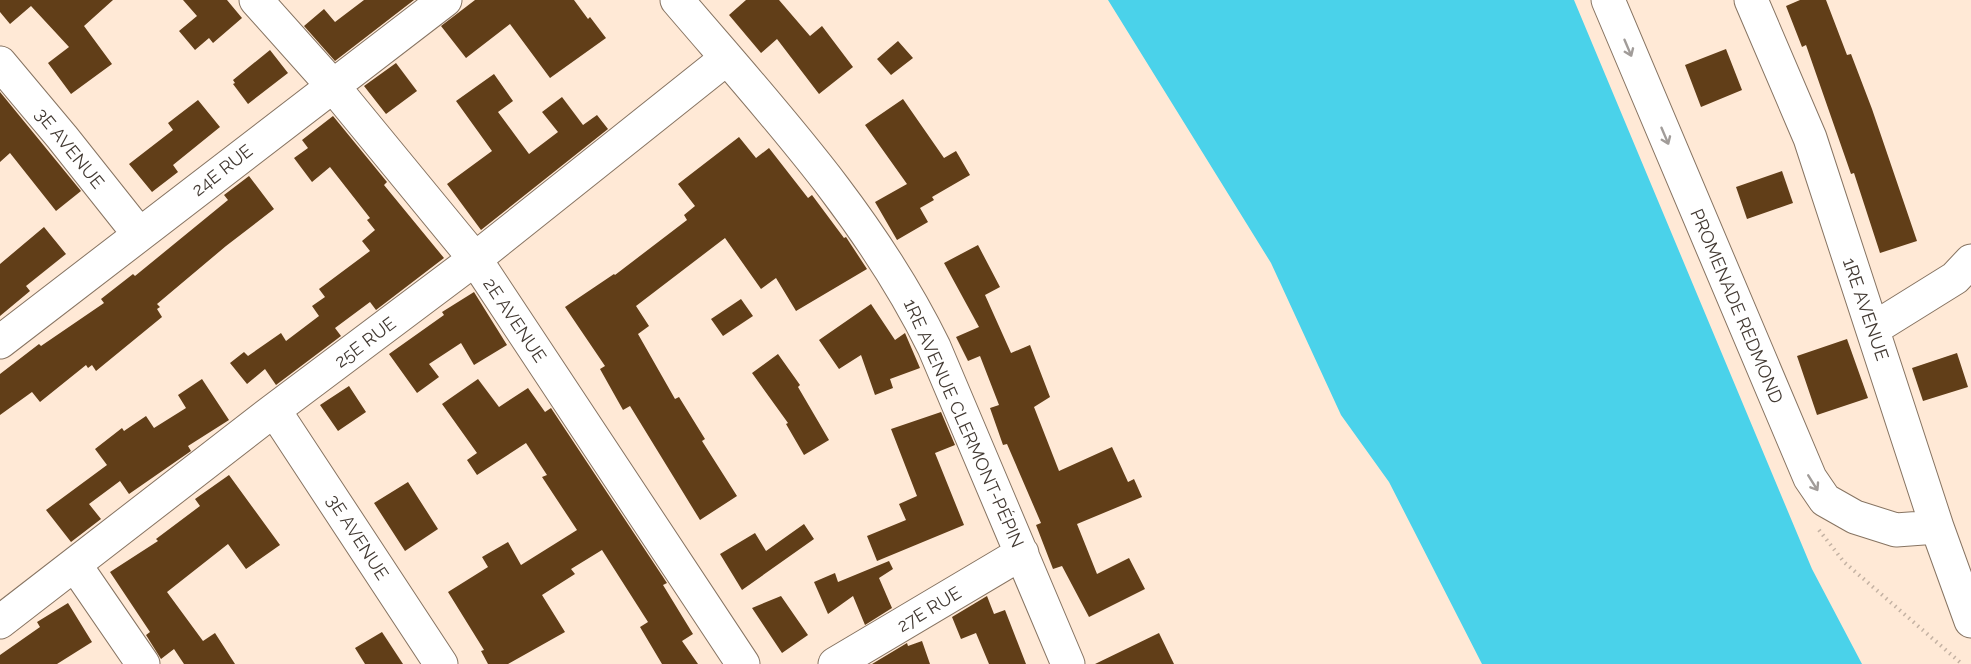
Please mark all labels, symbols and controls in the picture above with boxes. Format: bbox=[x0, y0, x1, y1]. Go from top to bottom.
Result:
one-way arrow bbox=[1623, 38, 1634, 56]
street label: 3E AVENUE bbox=[31, 104, 109, 192]
one-way arrow bbox=[1660, 126, 1671, 144]
street label: 24E RUE bbox=[188, 140, 256, 200]
street label: PROMENADE REDMOND bbox=[1686, 206, 1788, 407]
street label: 1RE AVENUE bbox=[1839, 255, 1893, 363]
street label: 2E AVENUE bbox=[479, 274, 551, 366]
street label: 1RE AVENUE CLERMONT-PÉPIN bbox=[900, 295, 1029, 550]
street label: 25E RUE bbox=[330, 312, 400, 372]
one-way arrow bbox=[1808, 474, 1820, 491]
street label: 3E AVENUE bbox=[323, 490, 393, 584]
street label: 27E RUE bbox=[893, 582, 965, 636]

